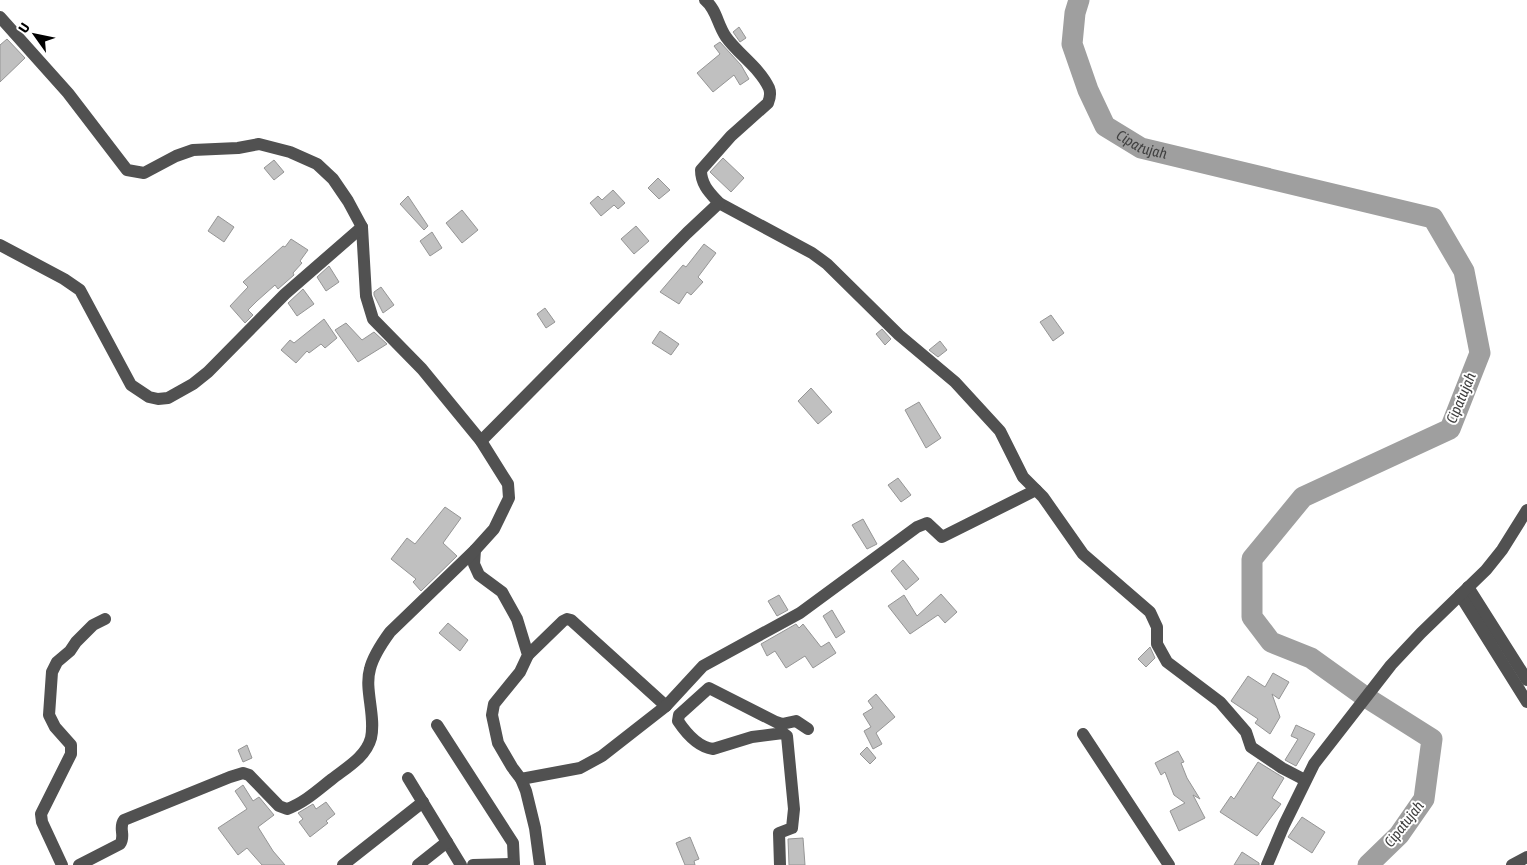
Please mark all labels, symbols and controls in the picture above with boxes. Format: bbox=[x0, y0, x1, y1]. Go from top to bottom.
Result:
north arrow bbox=[10, 10, 60, 60]
text: U bbox=[15, 20, 33, 36]
water label: Cipatujah bbox=[1114, 126, 1169, 162]
water label: Cipatujah bbox=[1442, 370, 1479, 426]
water label: Cipatujah bbox=[1380, 797, 1427, 850]

